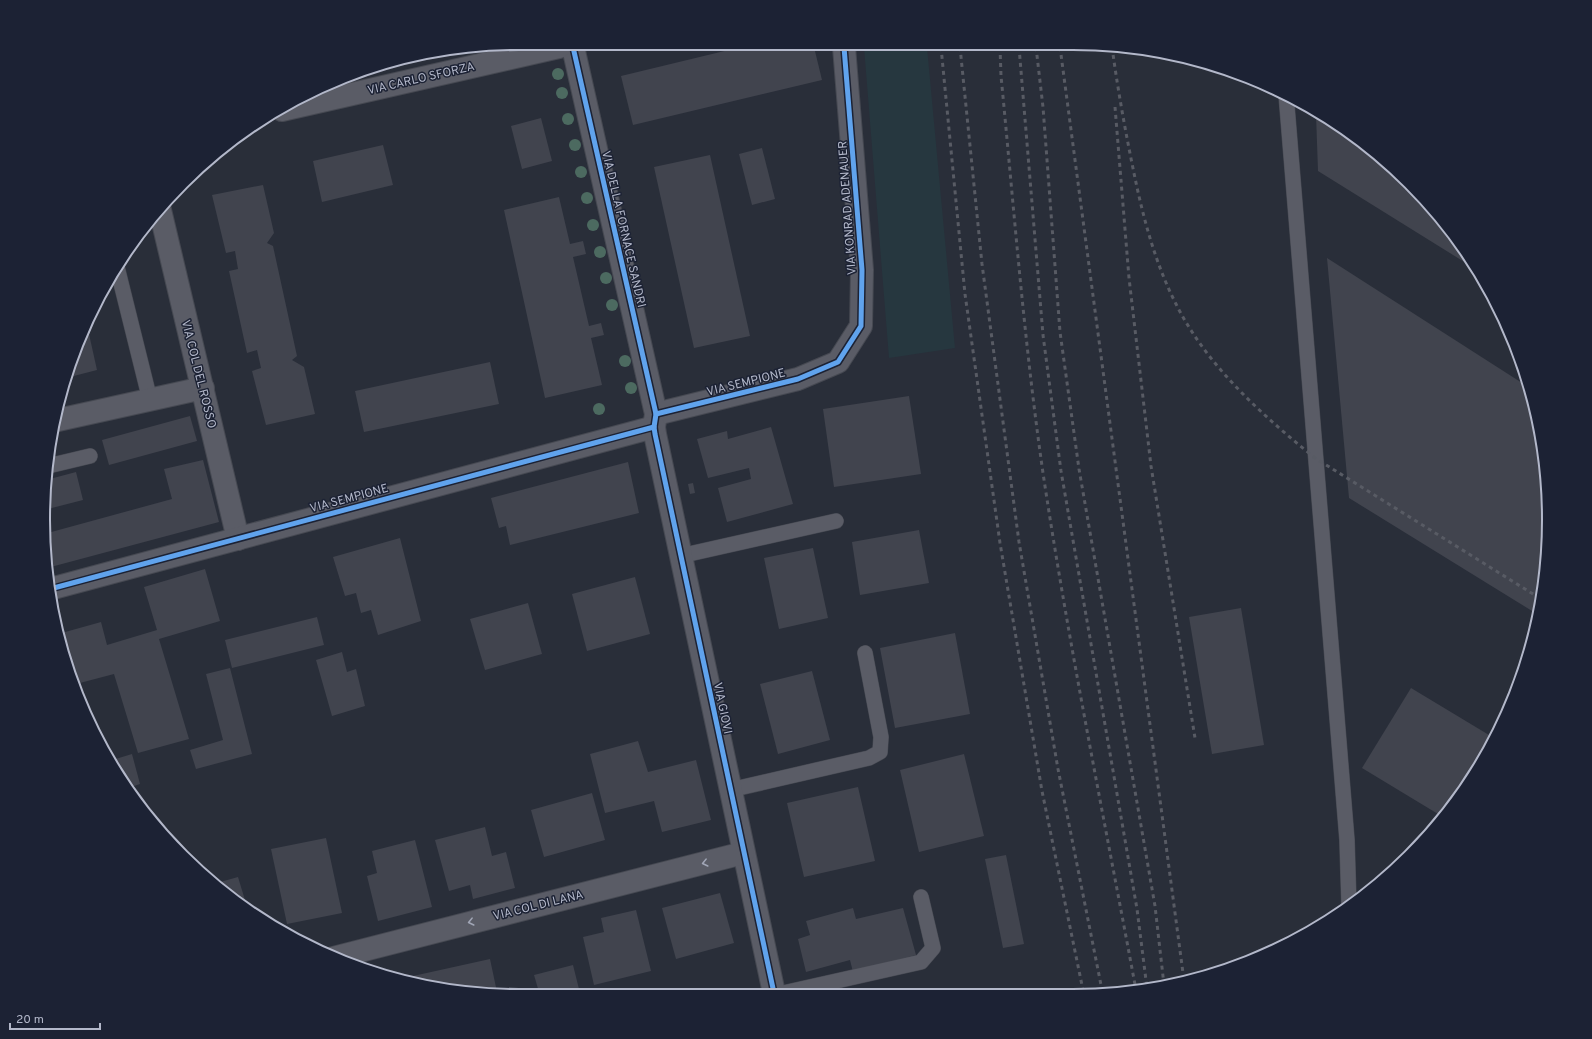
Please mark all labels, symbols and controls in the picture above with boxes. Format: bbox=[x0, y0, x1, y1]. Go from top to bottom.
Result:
street label: VIA CARLO SFORZA bbox=[366, 59, 476, 99]
street label: VIA KONRAD ADENAUER bbox=[835, 140, 861, 276]
street label: VIA DELLA FORNACE SANDRI bbox=[597, 149, 649, 309]
street label: VIA COL DEL ROSSO bbox=[177, 318, 219, 430]
street label: VIA SEMPIONE bbox=[705, 365, 787, 400]
street label: VIA SEMPIONE bbox=[308, 481, 390, 517]
street label: VIA GIOVI bbox=[709, 681, 735, 736]
one-way arrow bbox=[702, 858, 709, 866]
street label: VIA COL DI LANA bbox=[491, 887, 585, 925]
one-way arrow bbox=[468, 918, 474, 926]
scale bar bbox=[10, 1005, 100, 1031]
text: 20 m bbox=[16, 1012, 44, 1028]

